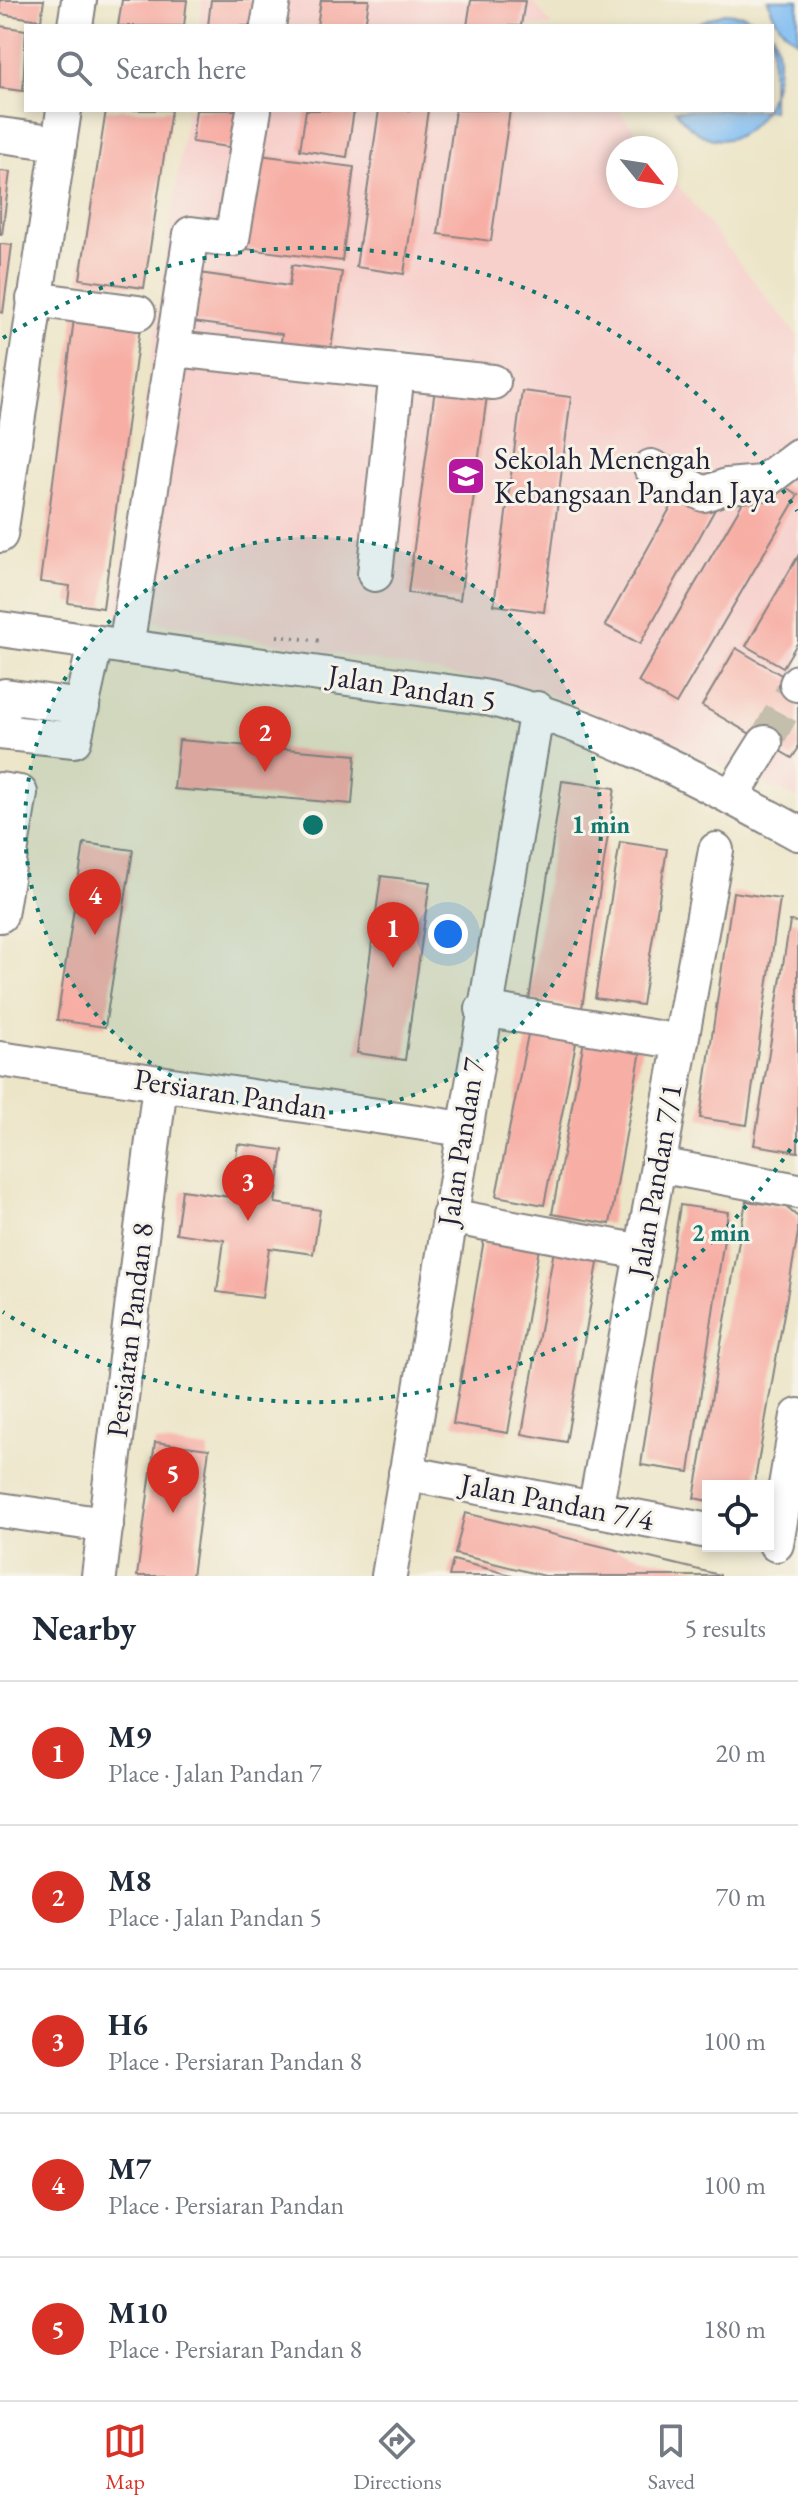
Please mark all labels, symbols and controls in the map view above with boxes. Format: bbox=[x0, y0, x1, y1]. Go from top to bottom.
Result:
search box bbox=[24, 24, 774, 112]
icon: search bbox=[52, 46, 96, 90]
text: Search here bbox=[116, 49, 246, 88]
north arrow bbox=[606, 136, 678, 208]
place label: Sekolah Menengah Kebangsaan Pandan Jaya bbox=[494, 439, 776, 512]
school or university icon: Sekolah Menengah Kebangsaan Pandan Jaya bbox=[445, 455, 487, 497]
street label: Jalan Pandan 5 bbox=[322, 655, 499, 720]
pin: 2 bbox=[239, 706, 291, 772]
text: 1 min bbox=[572, 809, 631, 840]
centre of rings bbox=[299, 811, 327, 839]
pin: 4 bbox=[69, 869, 121, 935]
pin: 1 bbox=[367, 902, 419, 968]
your location bbox=[428, 914, 468, 954]
street label: Jalan Pandan 7 bbox=[428, 1055, 493, 1232]
street label: Persiaran Pandan bbox=[131, 1059, 331, 1128]
street label: Jalan Pandan 7/1 bbox=[618, 1080, 691, 1283]
pin: 3 bbox=[222, 1155, 274, 1221]
text: 2 min bbox=[692, 1217, 751, 1248]
street label: Persiaran Pandan 8 bbox=[97, 1220, 162, 1439]
pin: 5 bbox=[147, 1447, 199, 1513]
street label: Jalan Pandan 7/4 bbox=[454, 1463, 658, 1539]
map controls bbox=[702, 1480, 774, 1552]
button: locate bbox=[702, 1480, 774, 1552]
text: Nearby bbox=[32, 1606, 136, 1650]
text: 5 results bbox=[685, 1611, 766, 1645]
text: M9 bbox=[108, 1717, 151, 1756]
text: 1 bbox=[51, 1736, 65, 1770]
text: 20 m bbox=[716, 1736, 766, 1770]
text: Place · Jalan Pandan 7 bbox=[108, 1756, 322, 1790]
text: M8 bbox=[108, 1861, 151, 1900]
text: 2 bbox=[51, 1880, 65, 1914]
text: 70 m bbox=[716, 1880, 766, 1914]
text: Place · Jalan Pandan 5 bbox=[108, 1900, 322, 1934]
text: H6 bbox=[108, 2005, 148, 2044]
text: 3 bbox=[51, 2024, 65, 2058]
text: 100 m bbox=[703, 2024, 766, 2058]
text: Place · Persiaran Pandan 8 bbox=[108, 2044, 362, 2078]
text: M7 bbox=[108, 2149, 151, 2188]
text: 4 bbox=[51, 2168, 65, 2202]
text: 100 m bbox=[703, 2168, 766, 2202]
text: Place · Persiaran Pandan bbox=[108, 2188, 344, 2222]
text: M10 bbox=[108, 2293, 167, 2332]
text: 5 bbox=[51, 2312, 65, 2346]
text: 180 m bbox=[703, 2312, 766, 2346]
text: Place · Persiaran Pandan 8 bbox=[108, 2332, 362, 2366]
tab: Map bbox=[103, 2419, 147, 2496]
tab: Directions bbox=[353, 2419, 442, 2496]
tab: Saved bbox=[648, 2419, 695, 2496]

